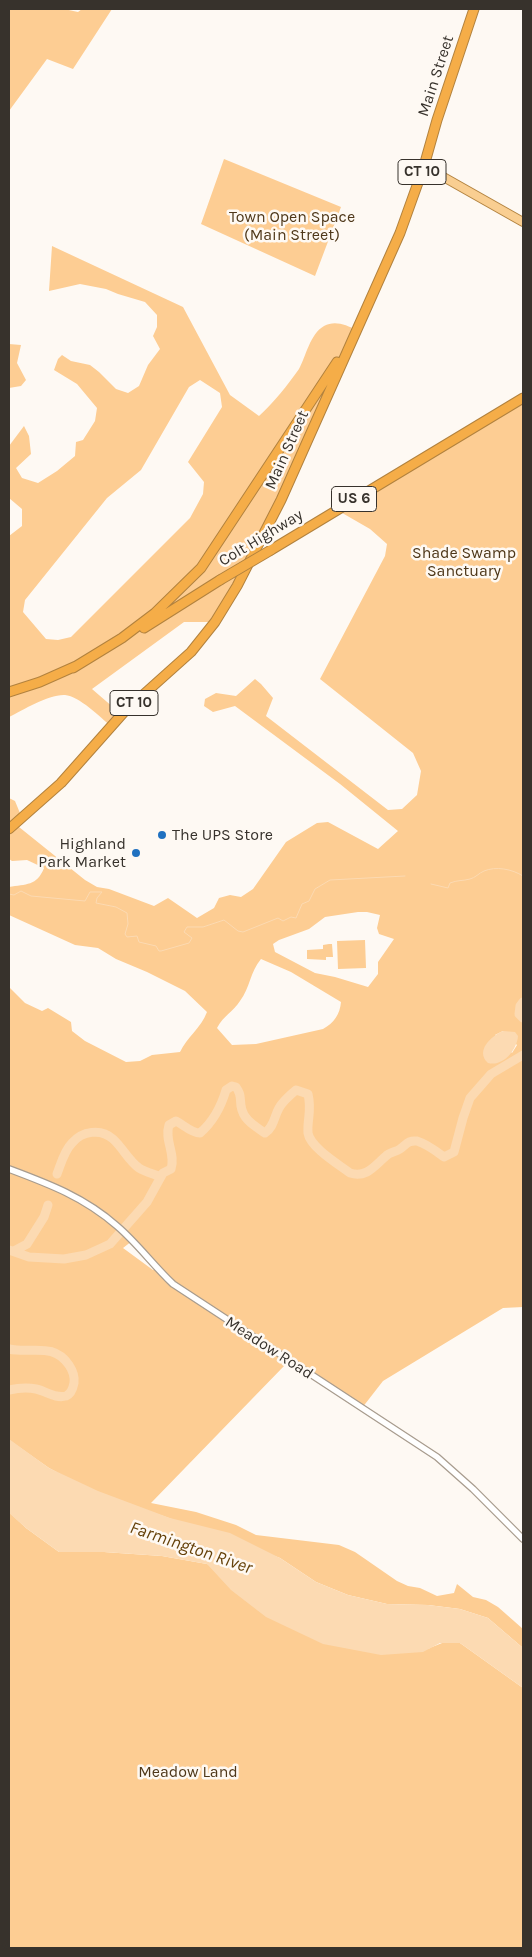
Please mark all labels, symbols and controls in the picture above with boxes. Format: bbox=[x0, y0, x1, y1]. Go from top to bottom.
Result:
street label: Main Street bbox=[414, 33, 458, 119]
road number: CT 10 bbox=[398, 160, 446, 184]
park label: Town Open Space (Main Street) bbox=[229, 207, 355, 245]
street label: Main Street bbox=[261, 407, 313, 493]
road number: US 6 bbox=[332, 486, 376, 512]
street label: Colt Highway bbox=[215, 505, 307, 571]
park label: Shade Swamp Sanctuary bbox=[412, 543, 516, 581]
road number: CT 10 bbox=[110, 690, 158, 716]
place label: The UPS Store bbox=[172, 825, 273, 845]
marker: The UPS Store bbox=[156, 829, 168, 841]
place label: Highland Park Market bbox=[38, 834, 126, 872]
marker: Highland Park Market bbox=[130, 847, 142, 859]
street label: Meadow Road bbox=[221, 1312, 317, 1384]
water label: Farmington River bbox=[127, 1517, 255, 1579]
park label: Meadow Land bbox=[138, 1762, 238, 1782]

